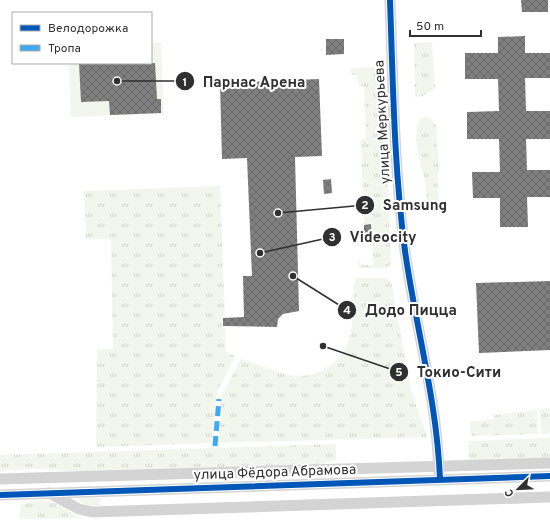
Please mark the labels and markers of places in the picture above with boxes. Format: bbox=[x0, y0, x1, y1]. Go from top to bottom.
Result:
callout: Парнас Арена bbox=[175, 68, 314, 95]
callout: Samsung bbox=[355, 191, 456, 218]
callout: Videocity bbox=[322, 223, 425, 250]
callout: Додо Пицца bbox=[337, 296, 465, 323]
callout: Токио-Сити bbox=[389, 359, 510, 386]

